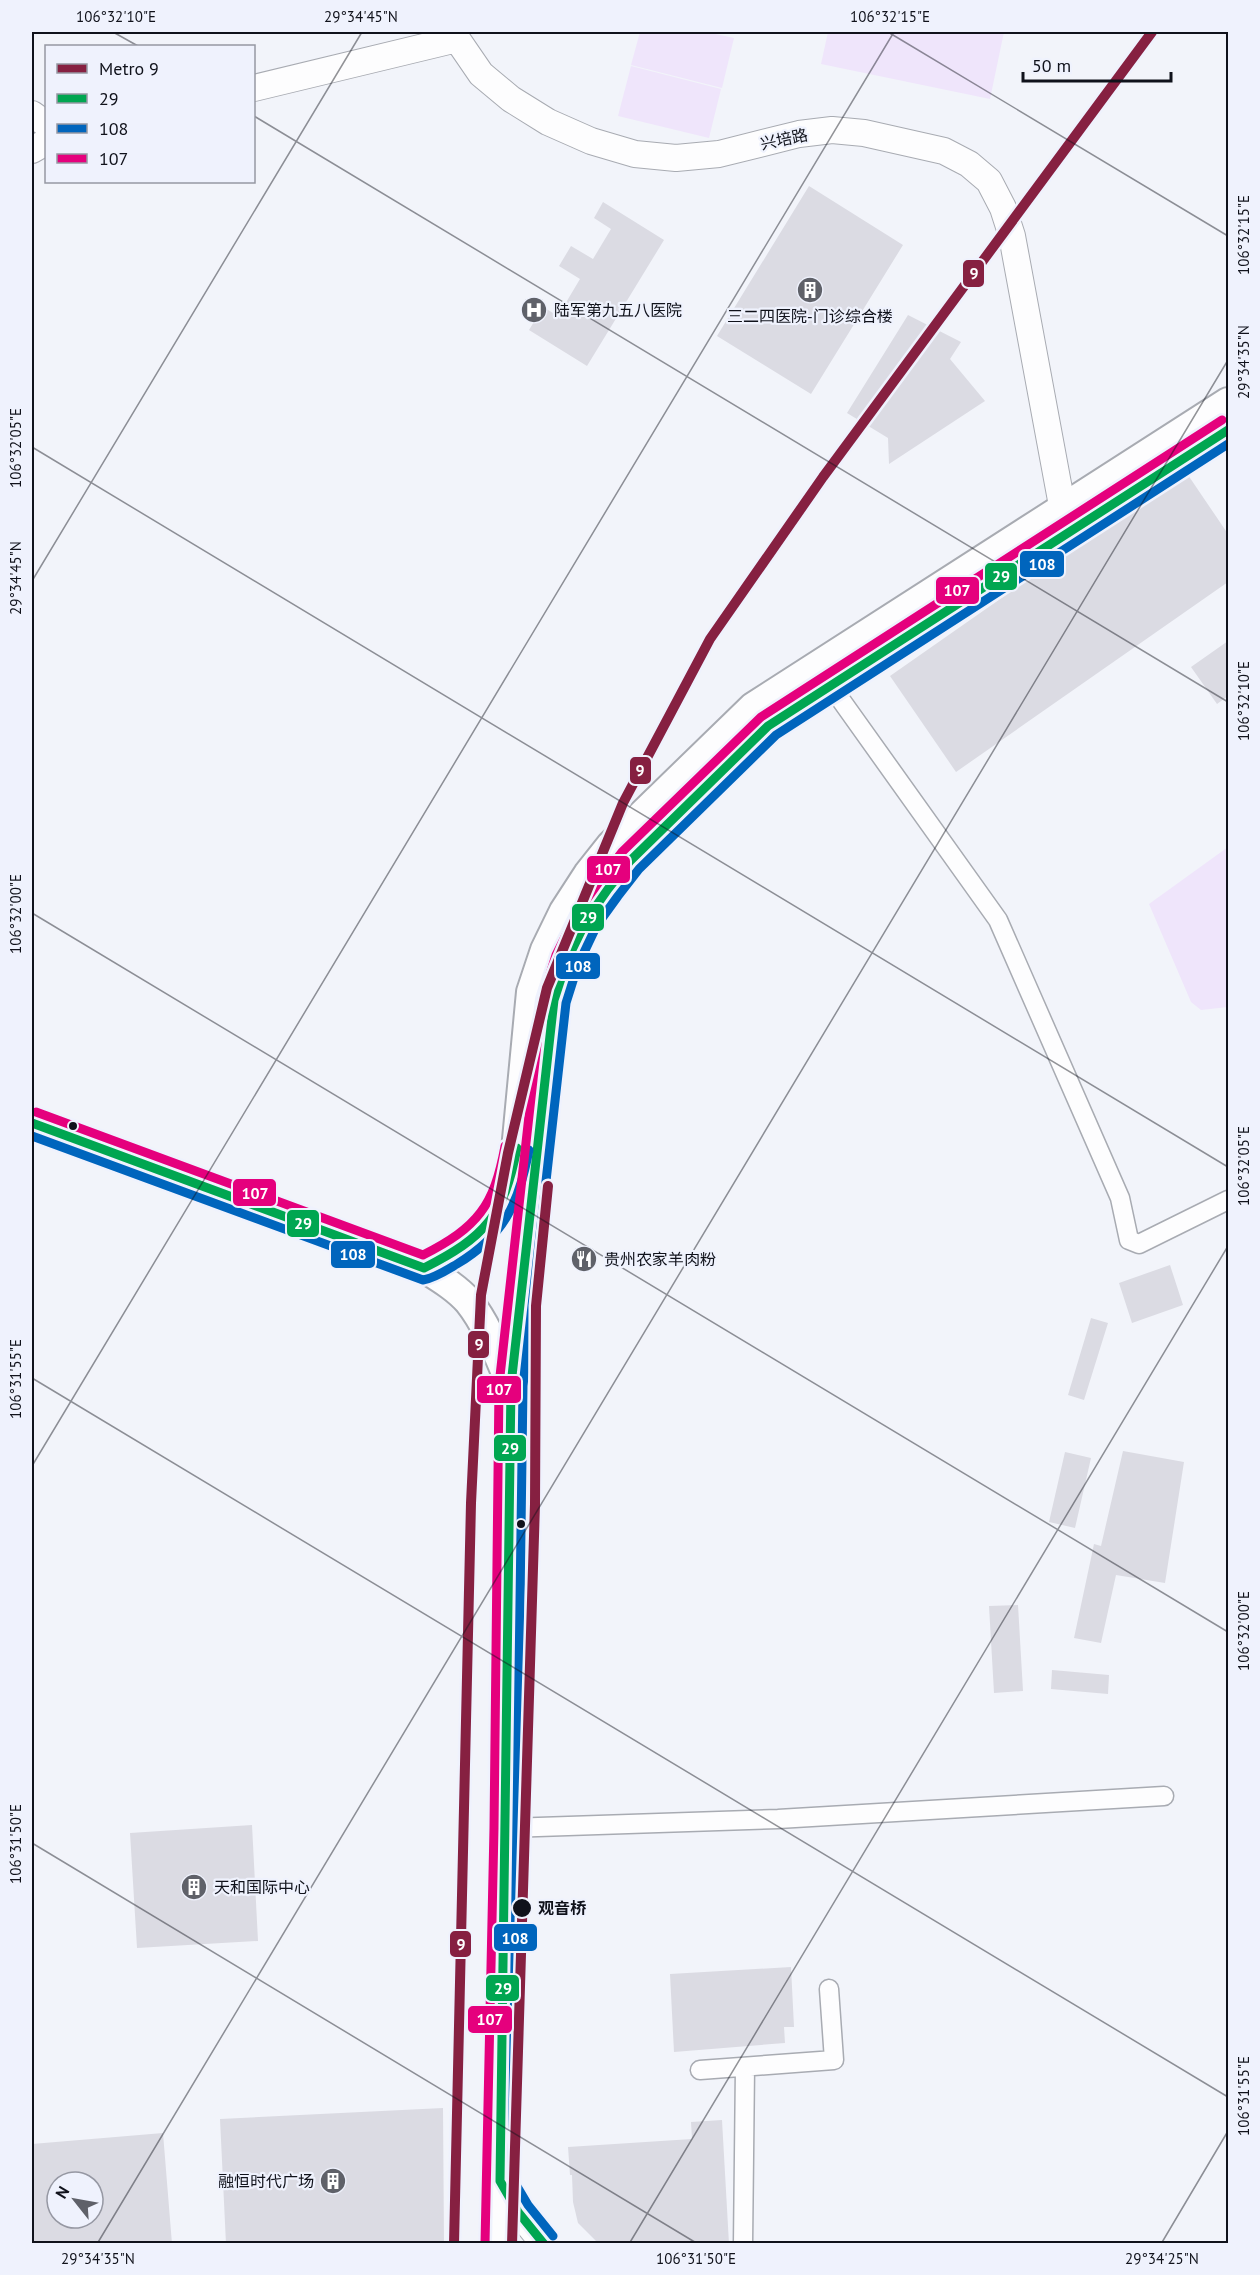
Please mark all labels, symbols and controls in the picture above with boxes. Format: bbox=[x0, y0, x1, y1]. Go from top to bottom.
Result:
text: 106°32'10"E bbox=[76, 7, 156, 26]
text: 29°34'45"N bbox=[324, 7, 398, 26]
text: 106°32'15"E bbox=[850, 7, 930, 26]
legend bbox=[45, 45, 255, 183]
scale bar bbox=[1023, 45, 1172, 83]
text: 50 m bbox=[1032, 54, 1071, 77]
text: Metro 9 bbox=[99, 57, 159, 80]
text: 29 bbox=[99, 87, 119, 110]
text: 108 bbox=[99, 117, 128, 140]
street label: 兴培路 bbox=[758, 124, 810, 154]
text: 107 bbox=[99, 147, 128, 170]
text: 106°32'15"E bbox=[1234, 195, 1253, 275]
line badge: 9 bbox=[962, 259, 985, 288]
text: 9 bbox=[969, 263, 979, 283]
building icon: 三二四医院-门诊综合楼 bbox=[795, 275, 825, 305]
hospital icon: 陆军第九五八医院 bbox=[519, 295, 549, 325]
place label: 陆军第九五八医院 bbox=[554, 300, 682, 320]
place label: 三二四医院-门诊综合楼 bbox=[727, 306, 893, 326]
text: 29°34'35"N bbox=[1234, 325, 1253, 399]
text: 106°32'05"E bbox=[6, 408, 25, 488]
text: 29°34'45"N bbox=[6, 541, 25, 615]
line badge: 108 bbox=[1019, 550, 1065, 578]
text: 108 bbox=[1028, 554, 1056, 574]
line badge: 29 bbox=[984, 562, 1018, 591]
text: 29 bbox=[992, 566, 1010, 586]
line badge: 107 bbox=[935, 576, 980, 605]
text: 107 bbox=[943, 580, 971, 600]
text: 106°32'10"E bbox=[1234, 661, 1253, 741]
line badge: 9 bbox=[629, 756, 652, 785]
text: 9 bbox=[635, 760, 645, 780]
line badge: 107 bbox=[586, 855, 631, 884]
text: 107 bbox=[594, 859, 622, 879]
text: 106°32'00"E bbox=[6, 874, 25, 954]
line badge: 29 bbox=[571, 903, 605, 932]
text: 29 bbox=[579, 907, 597, 927]
line badge: 108 bbox=[555, 952, 601, 980]
text: 108 bbox=[564, 956, 592, 976]
unlabelled marker bbox=[67, 1120, 79, 1132]
text: 106°32'05"E bbox=[1234, 1126, 1253, 1206]
line badge: 107 bbox=[232, 1178, 277, 1207]
text: 107 bbox=[241, 1183, 269, 1203]
line badge: 29 bbox=[286, 1209, 320, 1238]
text: 29 bbox=[294, 1213, 312, 1233]
line badge: 108 bbox=[330, 1240, 376, 1269]
text: 108 bbox=[339, 1244, 367, 1264]
restaurant icon: 贵州农家羊肉粉 bbox=[569, 1244, 599, 1274]
place label: 贵州农家羊肉粉 bbox=[604, 1249, 716, 1269]
line badge: 9 bbox=[467, 1330, 490, 1359]
text: 9 bbox=[474, 1334, 484, 1354]
text: 106°31'55"E bbox=[6, 1339, 25, 1419]
line badge: 107 bbox=[476, 1375, 522, 1404]
text: 107 bbox=[485, 1379, 513, 1399]
line badge: 29 bbox=[493, 1434, 527, 1462]
text: 29 bbox=[501, 1438, 519, 1458]
unlabelled marker bbox=[515, 1518, 527, 1530]
text: 106°32'00"E bbox=[1234, 1591, 1253, 1671]
text: 106°31'50"E bbox=[6, 1804, 25, 1884]
building icon: 天和国际中心 bbox=[179, 1872, 209, 1902]
place label: 天和国际中心 bbox=[214, 1877, 310, 1897]
marker: 观音桥 bbox=[511, 1897, 533, 1919]
place label: 观音桥 bbox=[538, 1898, 587, 1918]
line badge: 108 bbox=[493, 1923, 538, 1952]
text: 108 bbox=[501, 1928, 529, 1948]
line badge: 9 bbox=[449, 1930, 472, 1958]
text: 9 bbox=[456, 1934, 466, 1954]
line badge: 29 bbox=[485, 1974, 520, 2002]
text: 29 bbox=[494, 1978, 512, 1998]
line badge: 107 bbox=[467, 2005, 513, 2034]
text: 107 bbox=[476, 2009, 504, 2029]
text: 106°31'55"E bbox=[1234, 2056, 1253, 2136]
building icon: 融恒时代广场 bbox=[318, 2166, 348, 2196]
north arrow bbox=[45, 2170, 105, 2230]
place label: 融恒时代广场 bbox=[218, 2171, 314, 2191]
text: N bbox=[51, 2183, 73, 2202]
text: 29°34'35"N bbox=[61, 2249, 135, 2268]
text: 106°31'50"E bbox=[656, 2249, 736, 2268]
text: 29°34'25"N bbox=[1125, 2249, 1199, 2268]

